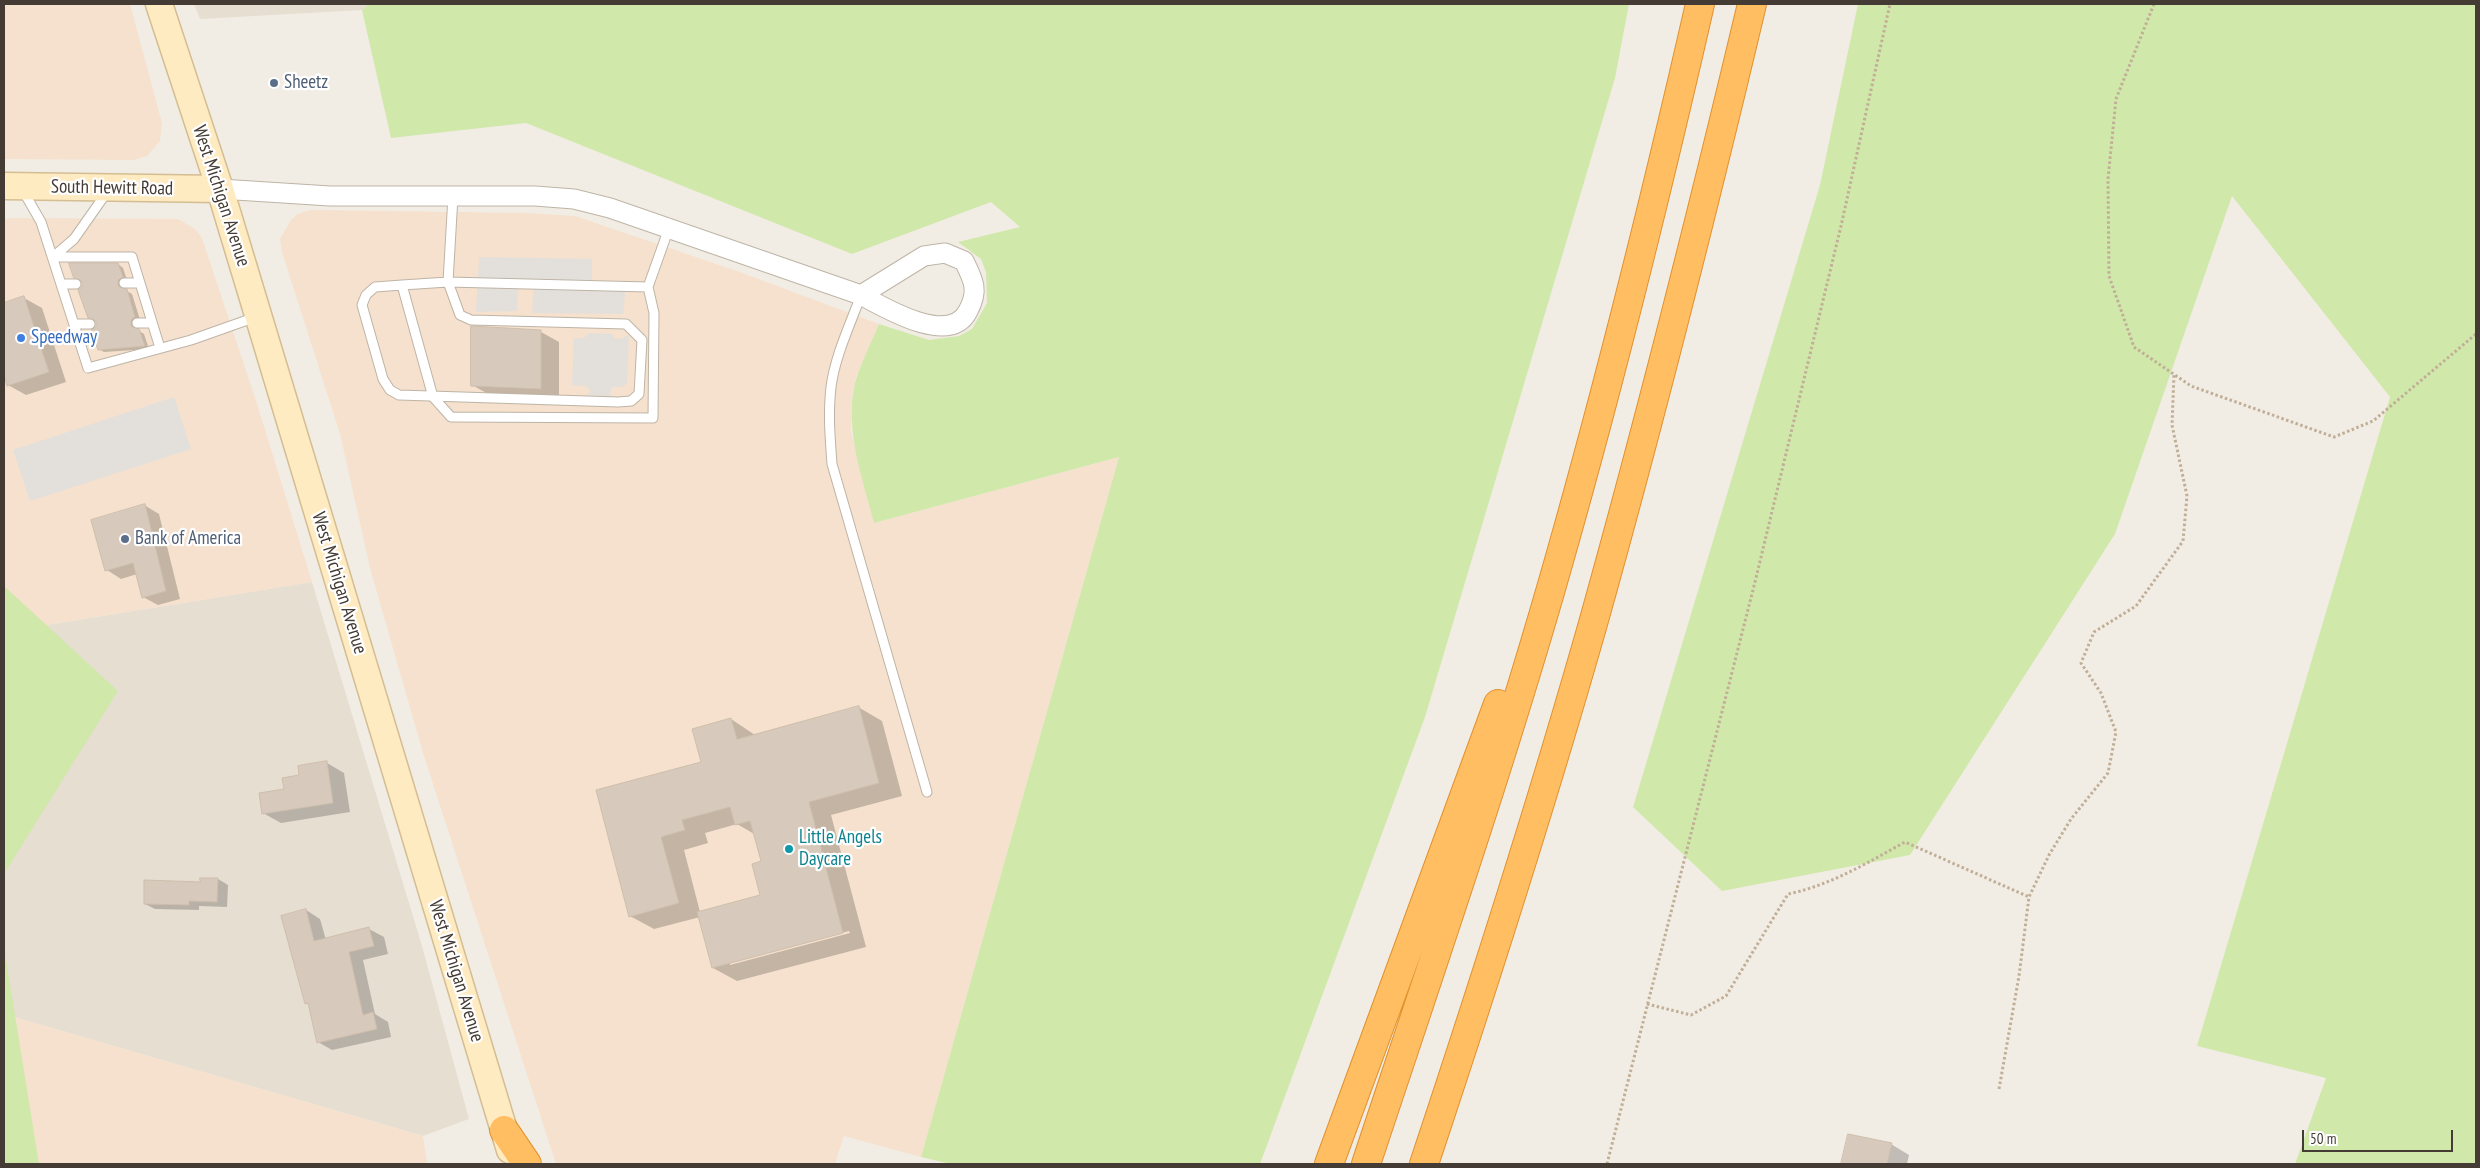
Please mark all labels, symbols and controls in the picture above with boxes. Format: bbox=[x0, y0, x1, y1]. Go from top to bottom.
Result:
place label: Sheetz bbox=[284, 72, 328, 94]
marker: Sheetz bbox=[268, 77, 280, 89]
street label: West Michigan Avenue bbox=[187, 122, 255, 270]
street label: South Hewitt Road bbox=[51, 176, 173, 200]
place label: Speedway bbox=[31, 327, 97, 349]
marker: Speedway bbox=[15, 332, 27, 344]
street label: West Michigan Avenue bbox=[307, 509, 371, 657]
place label: Bank of America bbox=[135, 528, 241, 550]
marker: Bank of America bbox=[119, 533, 131, 545]
place label: Little Angels Daycare bbox=[799, 827, 882, 871]
marker: Little Angels Daycare bbox=[783, 843, 795, 855]
street label: West Michigan Avenue bbox=[424, 897, 488, 1045]
scale bar bbox=[2305, 1120, 2456, 1152]
text: 50 m bbox=[2310, 1129, 2336, 1148]

